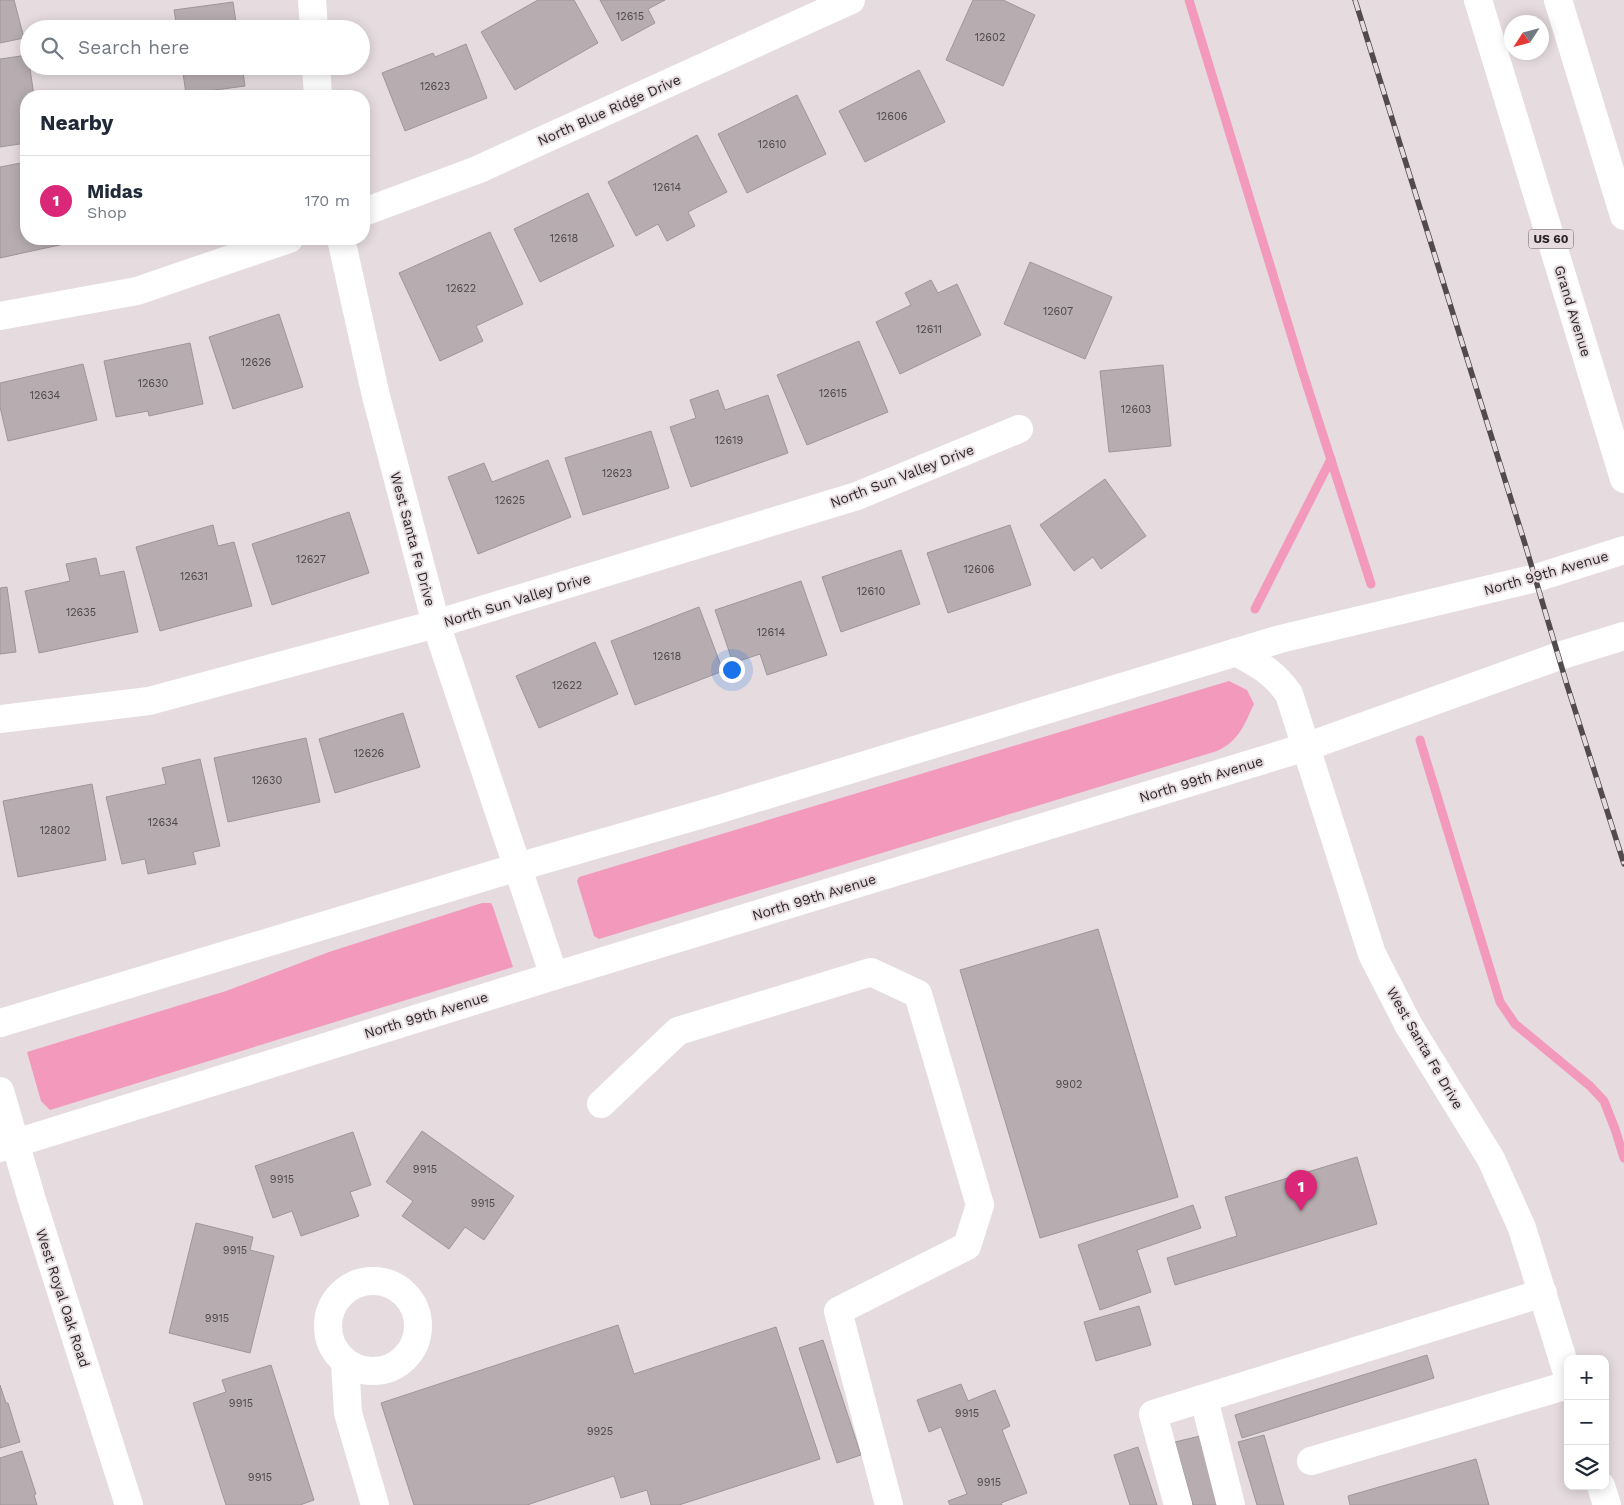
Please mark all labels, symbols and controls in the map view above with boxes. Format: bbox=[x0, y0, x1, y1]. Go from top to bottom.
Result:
house number: 12615 bbox=[616, 10, 644, 23]
north arrow bbox=[1504, 15, 1549, 60]
search box bbox=[20, 20, 370, 75]
house number: 12602 bbox=[975, 31, 1005, 44]
icon: search bbox=[38, 34, 66, 62]
text: Search here bbox=[78, 36, 189, 59]
street label: North Blue Ridge Drive bbox=[535, 71, 683, 149]
house number: 12623 bbox=[420, 80, 450, 93]
text: Nearby bbox=[40, 110, 113, 135]
house number: 12606 bbox=[877, 110, 908, 123]
house number: 12610 bbox=[758, 138, 786, 151]
text: Midas bbox=[87, 180, 143, 203]
house number: 12614 bbox=[653, 181, 681, 194]
text: 1 bbox=[53, 191, 59, 210]
text: 170 m bbox=[304, 191, 350, 210]
text: Shop bbox=[87, 203, 127, 222]
road number: US 60 bbox=[1528, 230, 1574, 248]
house number: 12618 bbox=[550, 232, 578, 245]
street label: Grand Avenue bbox=[1551, 263, 1595, 359]
house number: 12622 bbox=[446, 282, 476, 295]
house number: 12607 bbox=[1043, 305, 1073, 318]
house number: 12611 bbox=[916, 323, 942, 336]
house number: 12626 bbox=[241, 356, 272, 369]
house number: 12630 bbox=[138, 377, 168, 390]
house number: 12615 bbox=[819, 387, 847, 400]
house number: 12634 bbox=[30, 389, 61, 402]
house number: 12603 bbox=[1121, 403, 1151, 416]
house number: 12619 bbox=[715, 434, 743, 447]
street label: North Sun Valley Drive bbox=[828, 441, 976, 511]
house number: 12623 bbox=[602, 467, 632, 480]
street label: West Santa Fe Drive bbox=[387, 470, 439, 608]
house number: 12625 bbox=[495, 494, 525, 507]
street label: North 99th Avenue bbox=[1482, 548, 1610, 598]
house number: 12627 bbox=[296, 553, 326, 566]
house number: 12606 bbox=[964, 563, 995, 576]
house number: 12631 bbox=[180, 570, 208, 583]
street label: North Sun Valley Drive bbox=[442, 570, 592, 630]
house number: 12610 bbox=[857, 585, 885, 598]
house number: 12635 bbox=[66, 606, 96, 619]
house number: 12614 bbox=[757, 626, 785, 639]
house number: 12618 bbox=[653, 650, 681, 663]
your location bbox=[719, 657, 745, 683]
house number: 12622 bbox=[552, 679, 582, 692]
house number: 12626 bbox=[354, 747, 385, 760]
street label: North 99th Avenue bbox=[1137, 753, 1265, 805]
house number: 12630 bbox=[252, 774, 282, 787]
house number: 12634 bbox=[148, 816, 179, 829]
house number: 12802 bbox=[40, 824, 70, 837]
street label: North 99th Avenue bbox=[750, 871, 878, 923]
street label: West Santa Fe Drive bbox=[1384, 984, 1466, 1112]
street label: North 99th Avenue bbox=[362, 989, 490, 1041]
house number: 9902 bbox=[1056, 1078, 1082, 1091]
house number: 9915 bbox=[413, 1163, 437, 1176]
pin: 1 bbox=[1285, 1170, 1317, 1211]
house number: 9915 bbox=[270, 1173, 294, 1186]
house number: 9915 bbox=[471, 1197, 495, 1210]
street label: West Royal Oak Road bbox=[33, 1227, 93, 1369]
house number: 9915 bbox=[223, 1244, 247, 1257]
house number: 9915 bbox=[205, 1312, 229, 1325]
map controls bbox=[1564, 1355, 1609, 1490]
button: + bbox=[1564, 1355, 1609, 1400]
house number: 9915 bbox=[229, 1397, 253, 1410]
button: − bbox=[1564, 1400, 1609, 1445]
house number: 9915 bbox=[955, 1407, 979, 1420]
house number: 9925 bbox=[587, 1425, 613, 1438]
button: layers bbox=[1564, 1445, 1609, 1490]
house number: 9915 bbox=[248, 1471, 272, 1484]
house number: 9915 bbox=[977, 1476, 1001, 1489]

